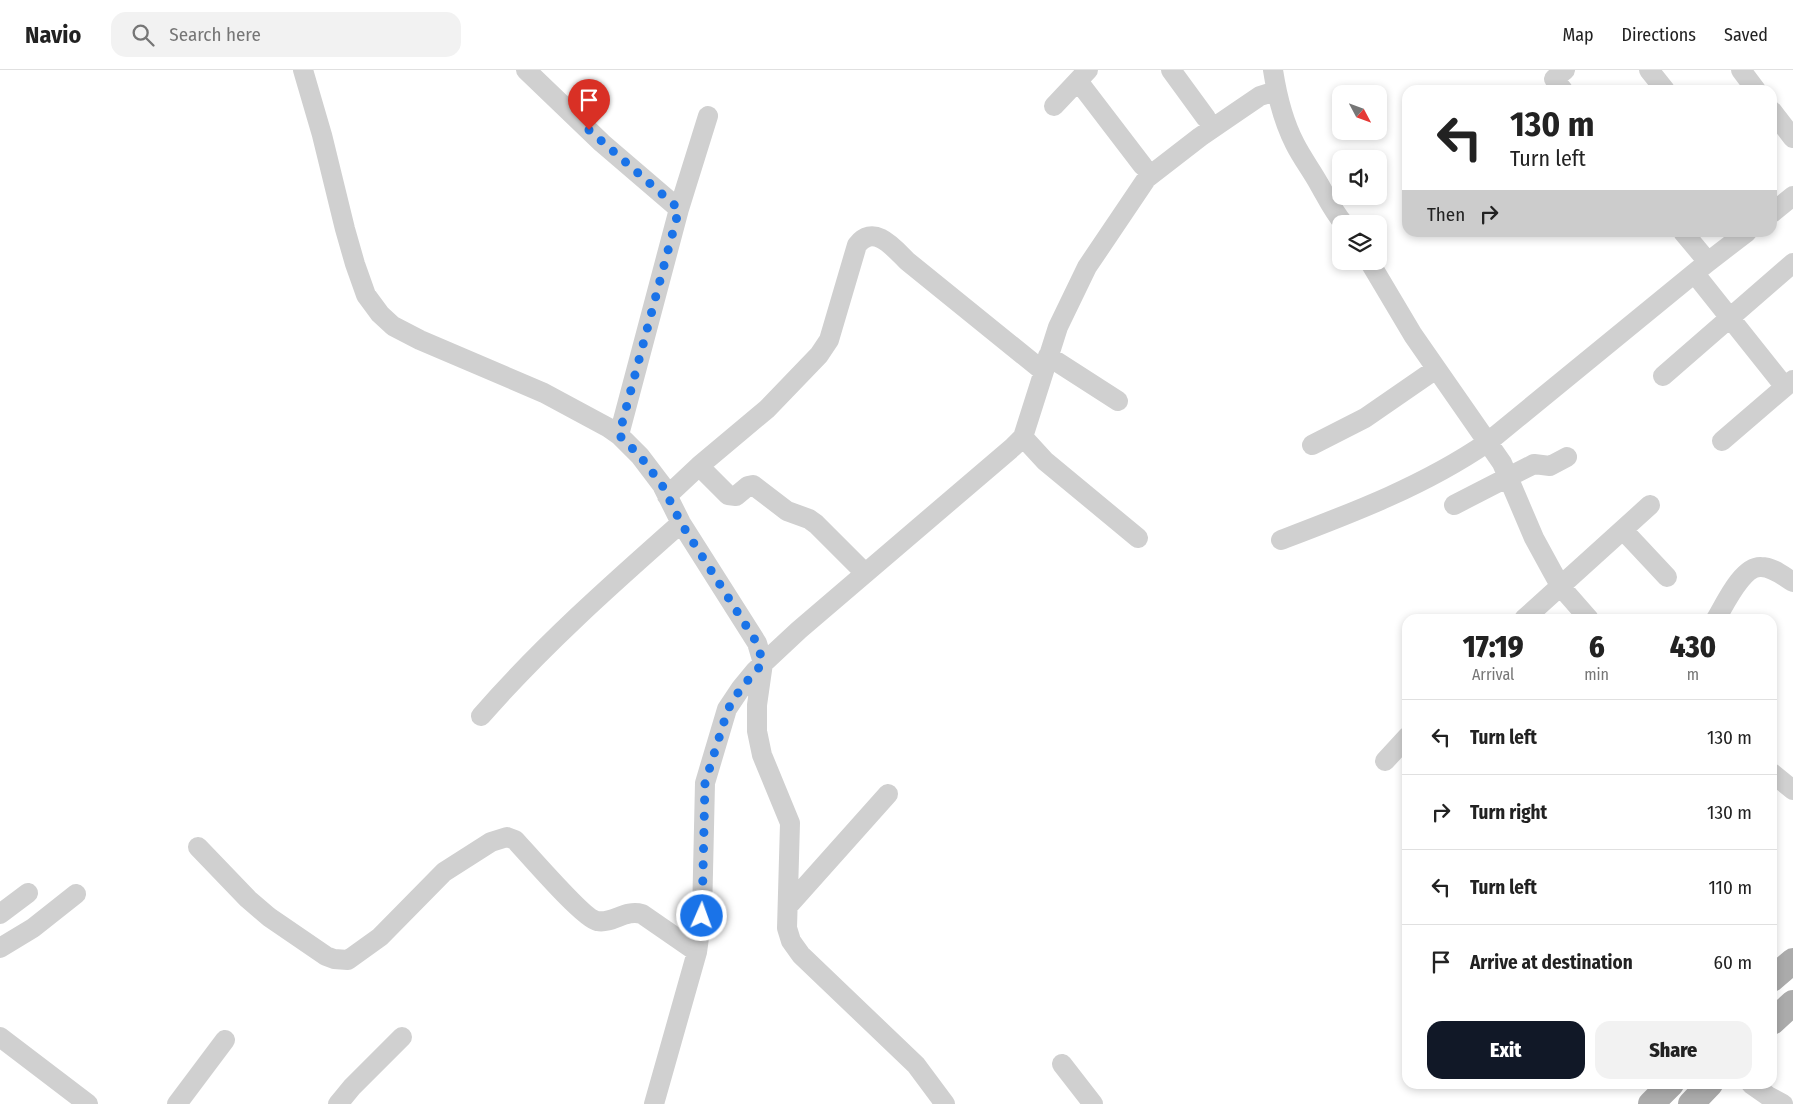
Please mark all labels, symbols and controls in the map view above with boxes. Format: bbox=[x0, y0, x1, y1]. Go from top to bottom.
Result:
search box bbox=[111, 12, 461, 57]
text: Navio bbox=[25, 21, 81, 49]
icon: search bbox=[129, 21, 157, 49]
text: Search here bbox=[169, 23, 261, 46]
text: Map bbox=[1562, 24, 1594, 46]
text: Directions bbox=[1622, 24, 1696, 46]
text: Saved bbox=[1724, 24, 1768, 46]
pin bbox=[568, 79, 610, 130]
north arrow bbox=[1332, 85, 1388, 140]
map controls bbox=[1332, 85, 1387, 270]
icon: arrive bbox=[575, 86, 603, 114]
text: 130 m bbox=[1510, 103, 1594, 145]
icon: left bbox=[1427, 105, 1492, 170]
text: Turn left bbox=[1510, 145, 1586, 172]
button: sound bbox=[1332, 150, 1387, 205]
icon: right bbox=[1475, 200, 1503, 228]
text: Then bbox=[1427, 203, 1465, 226]
button: layers bbox=[1332, 215, 1387, 270]
text: 17:19 bbox=[1463, 629, 1524, 665]
text: 6 bbox=[1589, 629, 1605, 665]
text: 430 bbox=[1670, 629, 1716, 665]
text: Arrival bbox=[1472, 665, 1514, 684]
text: min bbox=[1584, 665, 1609, 684]
text: m bbox=[1687, 665, 1699, 684]
icon: left bbox=[1427, 723, 1455, 751]
text: Turn left bbox=[1470, 726, 1537, 749]
text: 130 m bbox=[1707, 726, 1752, 749]
icon: right bbox=[1427, 798, 1455, 826]
text: Turn right bbox=[1470, 801, 1547, 824]
text: 130 m bbox=[1707, 801, 1752, 824]
icon: left bbox=[1427, 873, 1455, 901]
text: Turn left bbox=[1470, 876, 1537, 899]
text: 110 m bbox=[1708, 876, 1752, 899]
position arrow bbox=[675, 889, 727, 941]
icon: arrive bbox=[1427, 948, 1455, 976]
text: Arrive at destination bbox=[1470, 951, 1633, 974]
text: 60 m bbox=[1714, 951, 1752, 974]
button: Exit bbox=[1427, 1021, 1585, 1079]
button: Share bbox=[1595, 1021, 1752, 1079]

